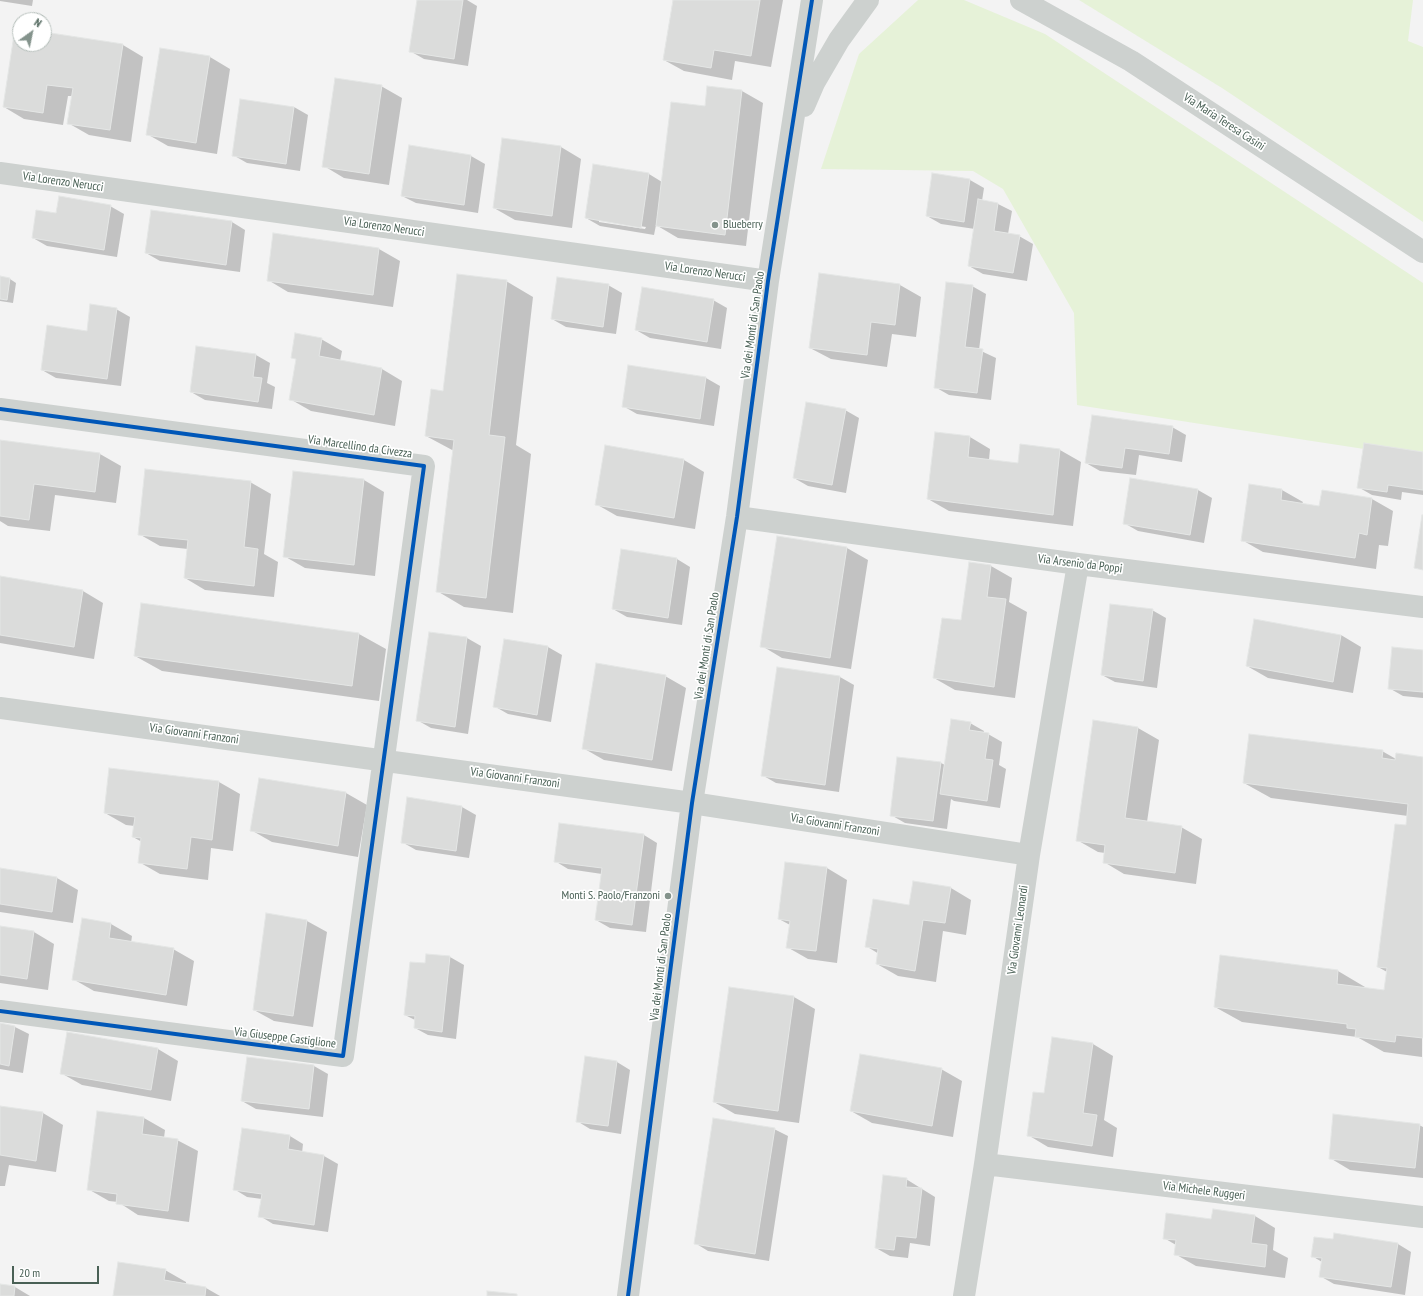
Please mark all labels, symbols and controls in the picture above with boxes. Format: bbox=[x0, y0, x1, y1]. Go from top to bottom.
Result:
north arrow bbox=[12, 12, 52, 52]
text: N bbox=[32, 15, 44, 30]
street label: Via Maria Teresa Casini bbox=[1180, 90, 1268, 154]
street label: Via Lorenzo Nerucci bbox=[22, 169, 104, 195]
street label: Via Lorenzo Nerucci bbox=[343, 214, 425, 240]
place label: Blueberry bbox=[723, 218, 763, 232]
marker: Blueberry bbox=[710, 220, 720, 230]
street label: Via Lorenzo Nerucci bbox=[664, 259, 746, 285]
street label: Via dei Monti di San Paolo bbox=[738, 270, 768, 380]
street label: Via Marcellino da Civezza bbox=[307, 433, 413, 461]
street label: Via Arsenio da Poppi bbox=[1037, 552, 1123, 576]
street label: Via dei Monti di San Paolo bbox=[691, 591, 723, 701]
street label: Via Giovanni Franzoni bbox=[149, 721, 239, 747]
street label: Via Giovanni Franzoni bbox=[470, 765, 560, 791]
street label: Via Giovanni Franzoni bbox=[790, 811, 880, 839]
street label: Via Giovanni Leonardi bbox=[1005, 885, 1031, 975]
place label: Monti S. Paolo/Franzoni bbox=[562, 889, 660, 903]
marker: Monti S. Paolo/Franzoni bbox=[663, 891, 673, 901]
street label: Via dei Monti di San Paolo bbox=[647, 912, 675, 1022]
street label: Via Giuseppe Castiglione bbox=[233, 1025, 337, 1051]
street label: Via Michele Ruggeri bbox=[1162, 1179, 1246, 1203]
scale bar bbox=[14, 1258, 101, 1284]
text: 20 m bbox=[19, 1265, 40, 1280]

